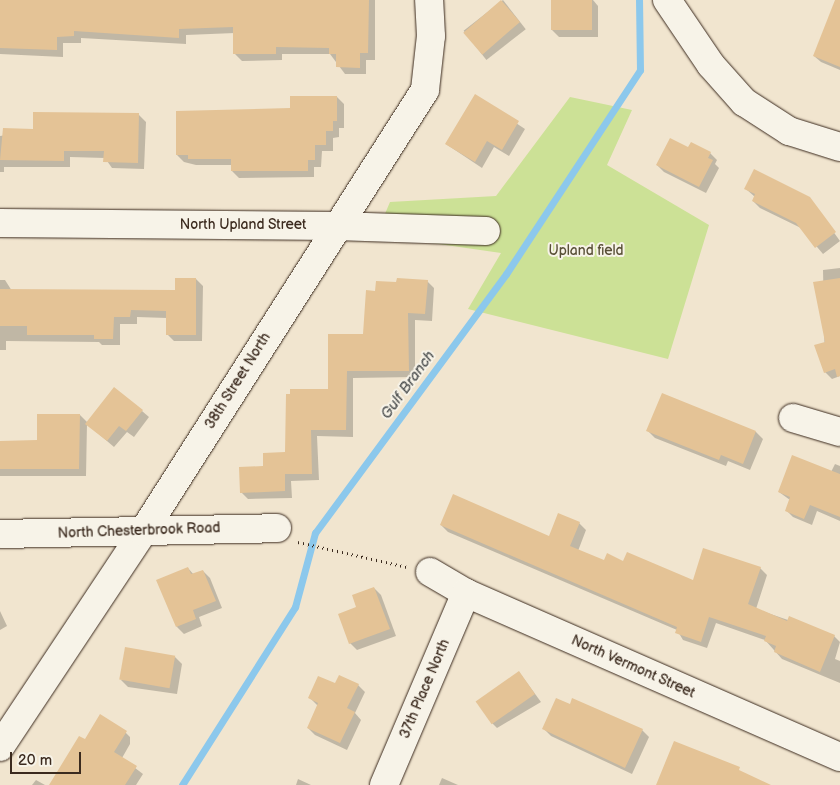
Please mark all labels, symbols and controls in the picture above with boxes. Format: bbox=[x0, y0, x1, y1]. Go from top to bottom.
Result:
street label: North Upland Street bbox=[180, 217, 306, 233]
park label: Upland field bbox=[548, 243, 624, 259]
street label: 38th Street North bbox=[202, 330, 274, 432]
water label: Gulf Branch bbox=[377, 347, 439, 423]
street label: North Chesterbrook Road bbox=[57, 520, 221, 542]
street label: North Vermont Street bbox=[568, 632, 698, 702]
street label: 37th Place North bbox=[396, 637, 454, 741]
scale bar bbox=[12, 742, 84, 774]
text: 20 m bbox=[18, 751, 52, 770]

